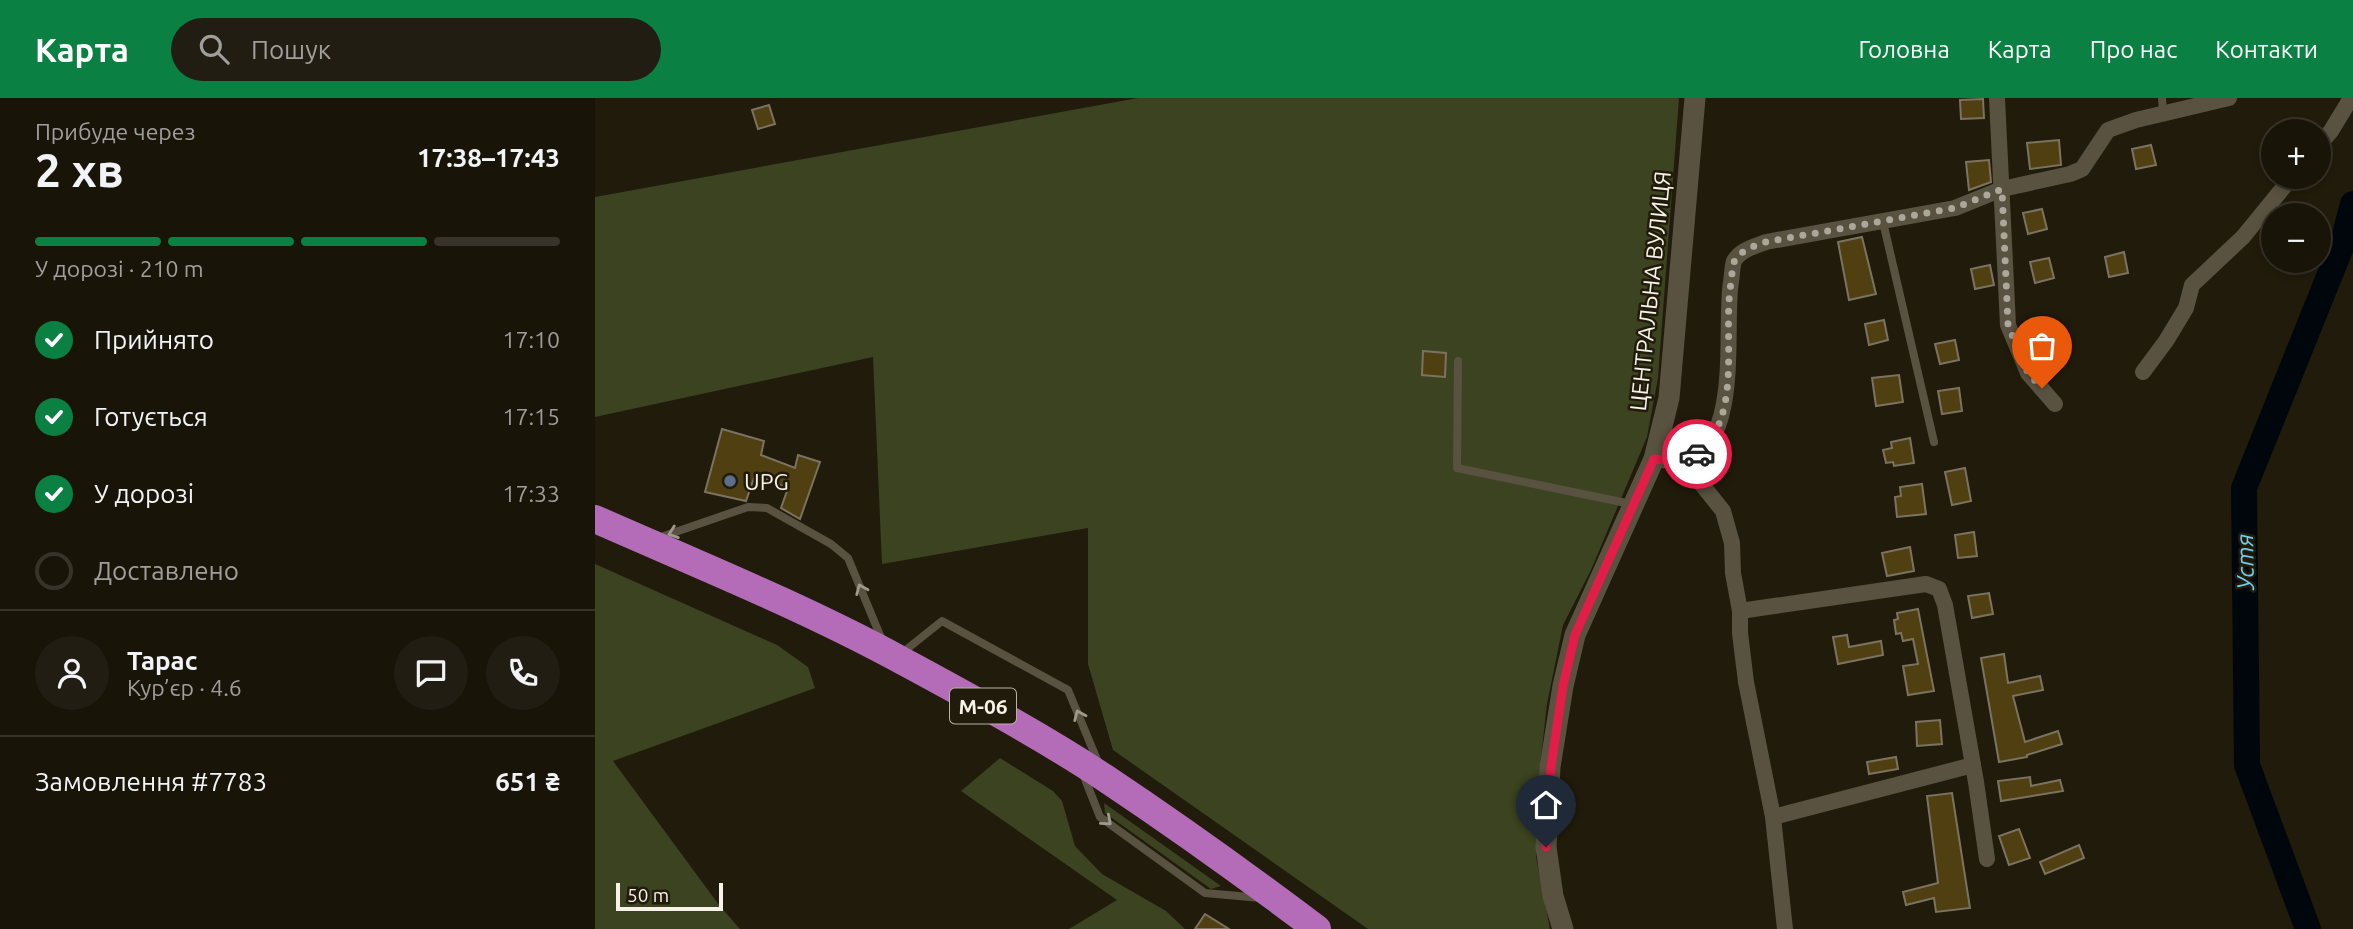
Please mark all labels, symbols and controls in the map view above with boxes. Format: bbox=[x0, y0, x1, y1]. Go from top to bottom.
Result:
search box bbox=[171, 18, 661, 81]
icon: search bbox=[195, 30, 233, 68]
text: Карта bbox=[35, 31, 129, 68]
text: Пошук bbox=[251, 35, 331, 64]
text: Головна bbox=[1858, 36, 1950, 63]
text: Карта bbox=[1988, 36, 2052, 63]
text: Про нас bbox=[2090, 36, 2177, 63]
text: Контакти bbox=[2215, 36, 2318, 63]
text: Прибуде через bbox=[35, 119, 196, 144]
map controls bbox=[2261, 119, 2331, 273]
button: + bbox=[2261, 119, 2331, 189]
text: 17:38–17:43 bbox=[417, 143, 560, 172]
text: 2 хв bbox=[35, 144, 124, 196]
street label: ЦЕНТРАЛЬНА ВУЛИЦЯ bbox=[1625, 170, 1675, 412]
button: − bbox=[2261, 203, 2331, 273]
text: У дорозі · 210 m bbox=[35, 256, 204, 281]
pin bbox=[2012, 316, 2072, 388]
icon: check bbox=[35, 321, 73, 359]
text: Прийнято bbox=[94, 325, 214, 354]
text: 17:10 bbox=[502, 327, 560, 352]
icon: bag bbox=[2023, 327, 2061, 365]
icon: check bbox=[35, 398, 73, 436]
text: Готується bbox=[94, 402, 208, 431]
text: 17:15 bbox=[502, 404, 560, 429]
courier bbox=[1662, 419, 1732, 489]
icon: car bbox=[1678, 435, 1716, 473]
place label: UPG bbox=[744, 469, 789, 494]
marker: UPG bbox=[722, 473, 738, 489]
icon: check bbox=[35, 475, 73, 513]
text: У дорозі bbox=[94, 479, 194, 508]
text: 17:33 bbox=[502, 481, 560, 506]
one-way arrow bbox=[667, 525, 680, 539]
water label: Устя bbox=[2231, 534, 2259, 591]
text: Доставлено bbox=[94, 556, 239, 585]
one-way arrow bbox=[856, 583, 870, 595]
button: person bbox=[35, 636, 109, 710]
button: chat bbox=[394, 636, 468, 710]
button: phone bbox=[486, 636, 560, 710]
text: Тарас bbox=[127, 646, 197, 675]
text: Кур’єр · 4.6 bbox=[127, 675, 242, 700]
road number: М-06 bbox=[950, 688, 1016, 724]
one-way arrow bbox=[1073, 710, 1087, 722]
text: Замовлення #7783 bbox=[35, 767, 267, 796]
text: 651 ₴ bbox=[495, 767, 560, 796]
pin bbox=[1516, 775, 1576, 847]
icon: home bbox=[1527, 786, 1565, 824]
one-way arrow bbox=[1100, 813, 1112, 826]
scale bar bbox=[616, 880, 723, 912]
text: 50 m bbox=[627, 884, 669, 906]

